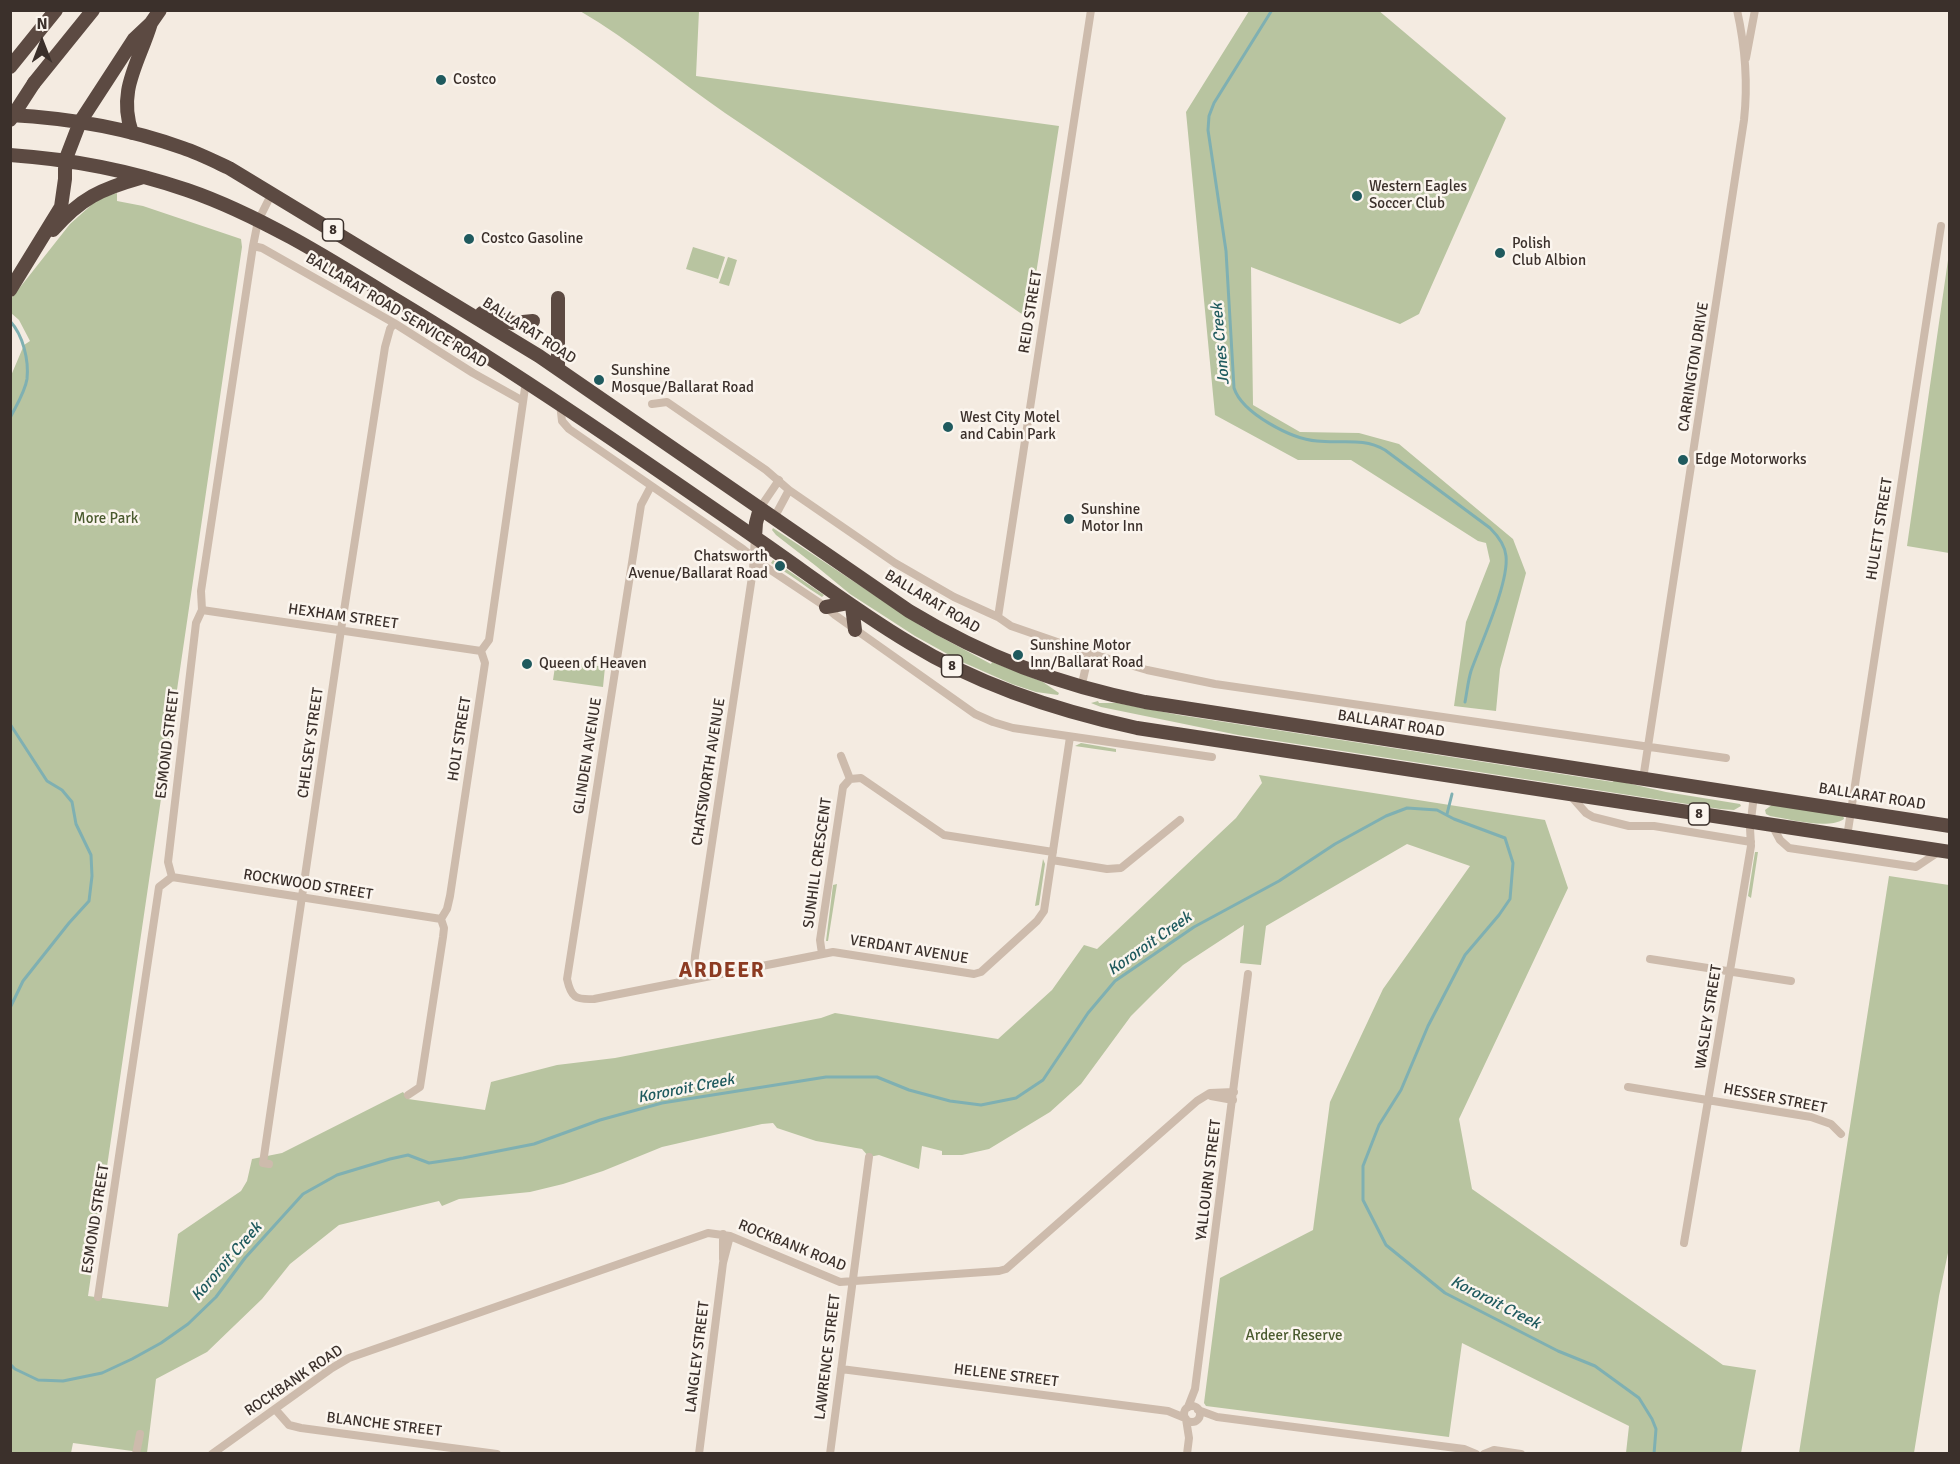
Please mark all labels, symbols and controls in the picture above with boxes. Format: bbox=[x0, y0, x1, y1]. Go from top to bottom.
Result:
north arrow bbox=[12, 12, 72, 72]
text: N bbox=[36, 14, 48, 34]
place label: Costco bbox=[453, 71, 496, 89]
marker: Costco bbox=[434, 73, 448, 87]
place label: Western Eagles Soccer Club bbox=[1369, 178, 1467, 213]
marker: Western Eagles Soccer Club bbox=[1350, 189, 1364, 203]
road number: 8 bbox=[322, 219, 344, 241]
place label: Costco Gasoline bbox=[481, 230, 583, 248]
marker: Costco Gasoline bbox=[462, 232, 476, 246]
place label: Polish Club Albion bbox=[1512, 235, 1586, 270]
marker: Polish Club Albion bbox=[1493, 246, 1507, 260]
street label: BALLARAT ROAD SERVICE ROAD bbox=[302, 250, 490, 372]
street label: REID STREET bbox=[1016, 269, 1046, 355]
street label: BALLARAT ROAD bbox=[479, 294, 579, 368]
street label: CARRINGTON DRIVE bbox=[1675, 301, 1713, 433]
water label: Jones Creek bbox=[1208, 302, 1234, 386]
place label: Sunshine Mosque/Ballarat Road bbox=[611, 362, 754, 397]
marker: Sunshine Mosque/Ballarat Road bbox=[592, 373, 606, 387]
place label: West City Motel and Cabin Park bbox=[960, 409, 1060, 444]
marker: West City Motel and Cabin Park bbox=[941, 420, 955, 434]
place label: Edge Motorworks bbox=[1695, 451, 1807, 469]
marker: Edge Motorworks bbox=[1676, 453, 1690, 467]
street label: HULETT STREET bbox=[1863, 476, 1897, 582]
place label: Sunshine Motor Inn bbox=[1081, 501, 1143, 536]
park label: More Park bbox=[74, 510, 138, 528]
marker: Sunshine Motor Inn bbox=[1062, 512, 1076, 526]
place label: Chatsworth Avenue/Ballarat Road bbox=[628, 548, 768, 583]
marker: Chatsworth Avenue/Ballarat Road bbox=[773, 559, 787, 573]
street label: BALLARAT ROAD bbox=[881, 566, 983, 638]
street label: HEXHAM STREET bbox=[287, 600, 399, 634]
place label: Sunshine Motor Inn/Ballarat Road bbox=[1030, 637, 1144, 672]
marker: Sunshine Motor Inn/Ballarat Road bbox=[1011, 648, 1025, 662]
place label: Queen of Heaven bbox=[539, 655, 647, 673]
road number: 8 bbox=[942, 655, 962, 677]
marker: Queen of Heaven bbox=[520, 657, 534, 671]
street label: CHELSEY STREET bbox=[294, 686, 328, 800]
street label: ESMOND STREET bbox=[152, 688, 184, 800]
street label: HOLT STREET bbox=[444, 695, 476, 783]
street label: GLINDEN AVENUE bbox=[570, 696, 606, 816]
street label: CHATSWORTH AVENUE bbox=[688, 697, 730, 847]
street label: BALLARAT ROAD bbox=[1336, 707, 1446, 741]
street label: BALLARAT ROAD bbox=[1817, 780, 1927, 814]
street label: SUNHILL CRESCENT bbox=[800, 797, 836, 929]
road number: 8 bbox=[1688, 803, 1710, 825]
street label: ROCKWOOD STREET bbox=[242, 866, 374, 904]
water label: Kororoit Creek bbox=[1104, 908, 1196, 980]
street label: VERDANT AVENUE bbox=[848, 932, 970, 968]
district label: ARDEER bbox=[679, 958, 765, 984]
street label: WASLEY STREET bbox=[1692, 963, 1726, 1071]
water label: Kororoit Creek bbox=[636, 1070, 736, 1108]
street label: HESSER STREET bbox=[1722, 1080, 1828, 1118]
street label: YALLOURN STREET bbox=[1193, 1118, 1225, 1242]
street label: ESMOND STREET bbox=[78, 1163, 114, 1275]
street label: ROCKBANK ROAD bbox=[735, 1216, 849, 1276]
water label: Kororoit Creek bbox=[188, 1219, 266, 1305]
water label: Kororoit Creek bbox=[1447, 1272, 1543, 1334]
street label: LAWRENCE STREET bbox=[811, 1293, 845, 1421]
street label: LANGLEY STREET bbox=[682, 1300, 714, 1414]
park label: Ardeer Reserve bbox=[1246, 1327, 1342, 1345]
street label: ROCKBANK ROAD bbox=[241, 1341, 347, 1421]
street label: HELENE STREET bbox=[953, 1361, 1059, 1391]
street label: BLANCHE STREET bbox=[325, 1409, 443, 1441]

